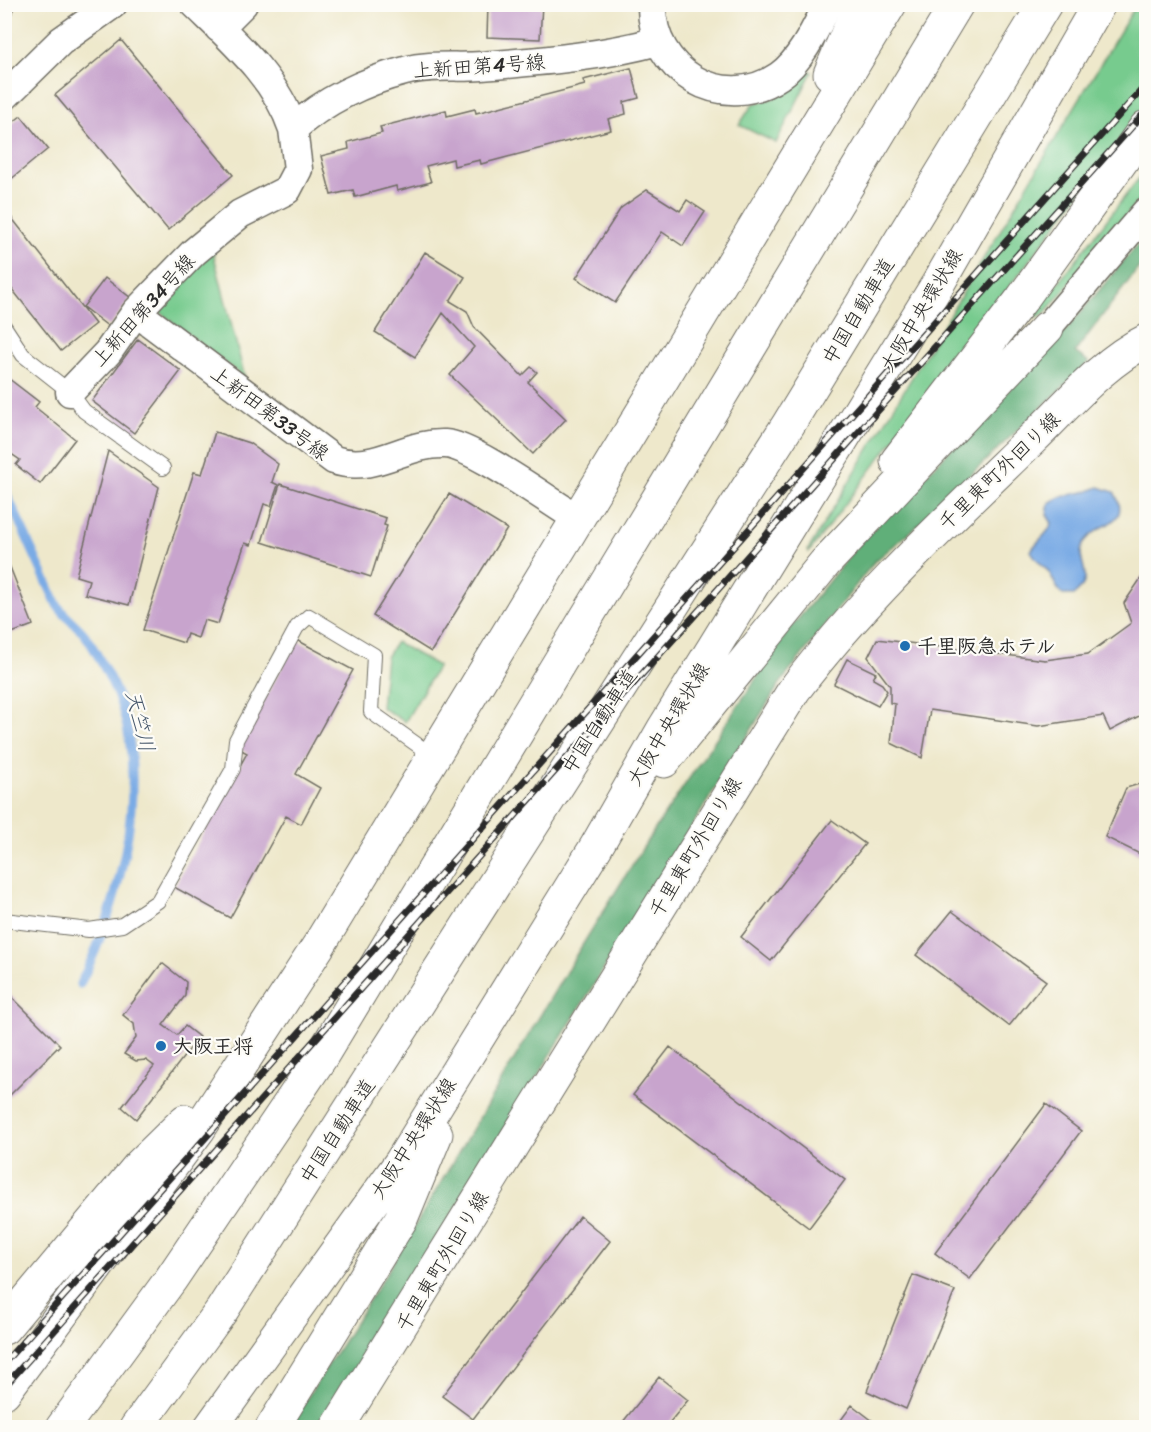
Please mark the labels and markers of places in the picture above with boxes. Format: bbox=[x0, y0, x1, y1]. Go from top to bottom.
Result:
place label: 千里阪急ホテル bbox=[917, 629, 1056, 664]
marker: 千里阪急ホテル bbox=[898, 639, 912, 653]
place label: 大阪王将 bbox=[173, 1029, 253, 1064]
marker: 大阪王将 bbox=[154, 1039, 168, 1053]

